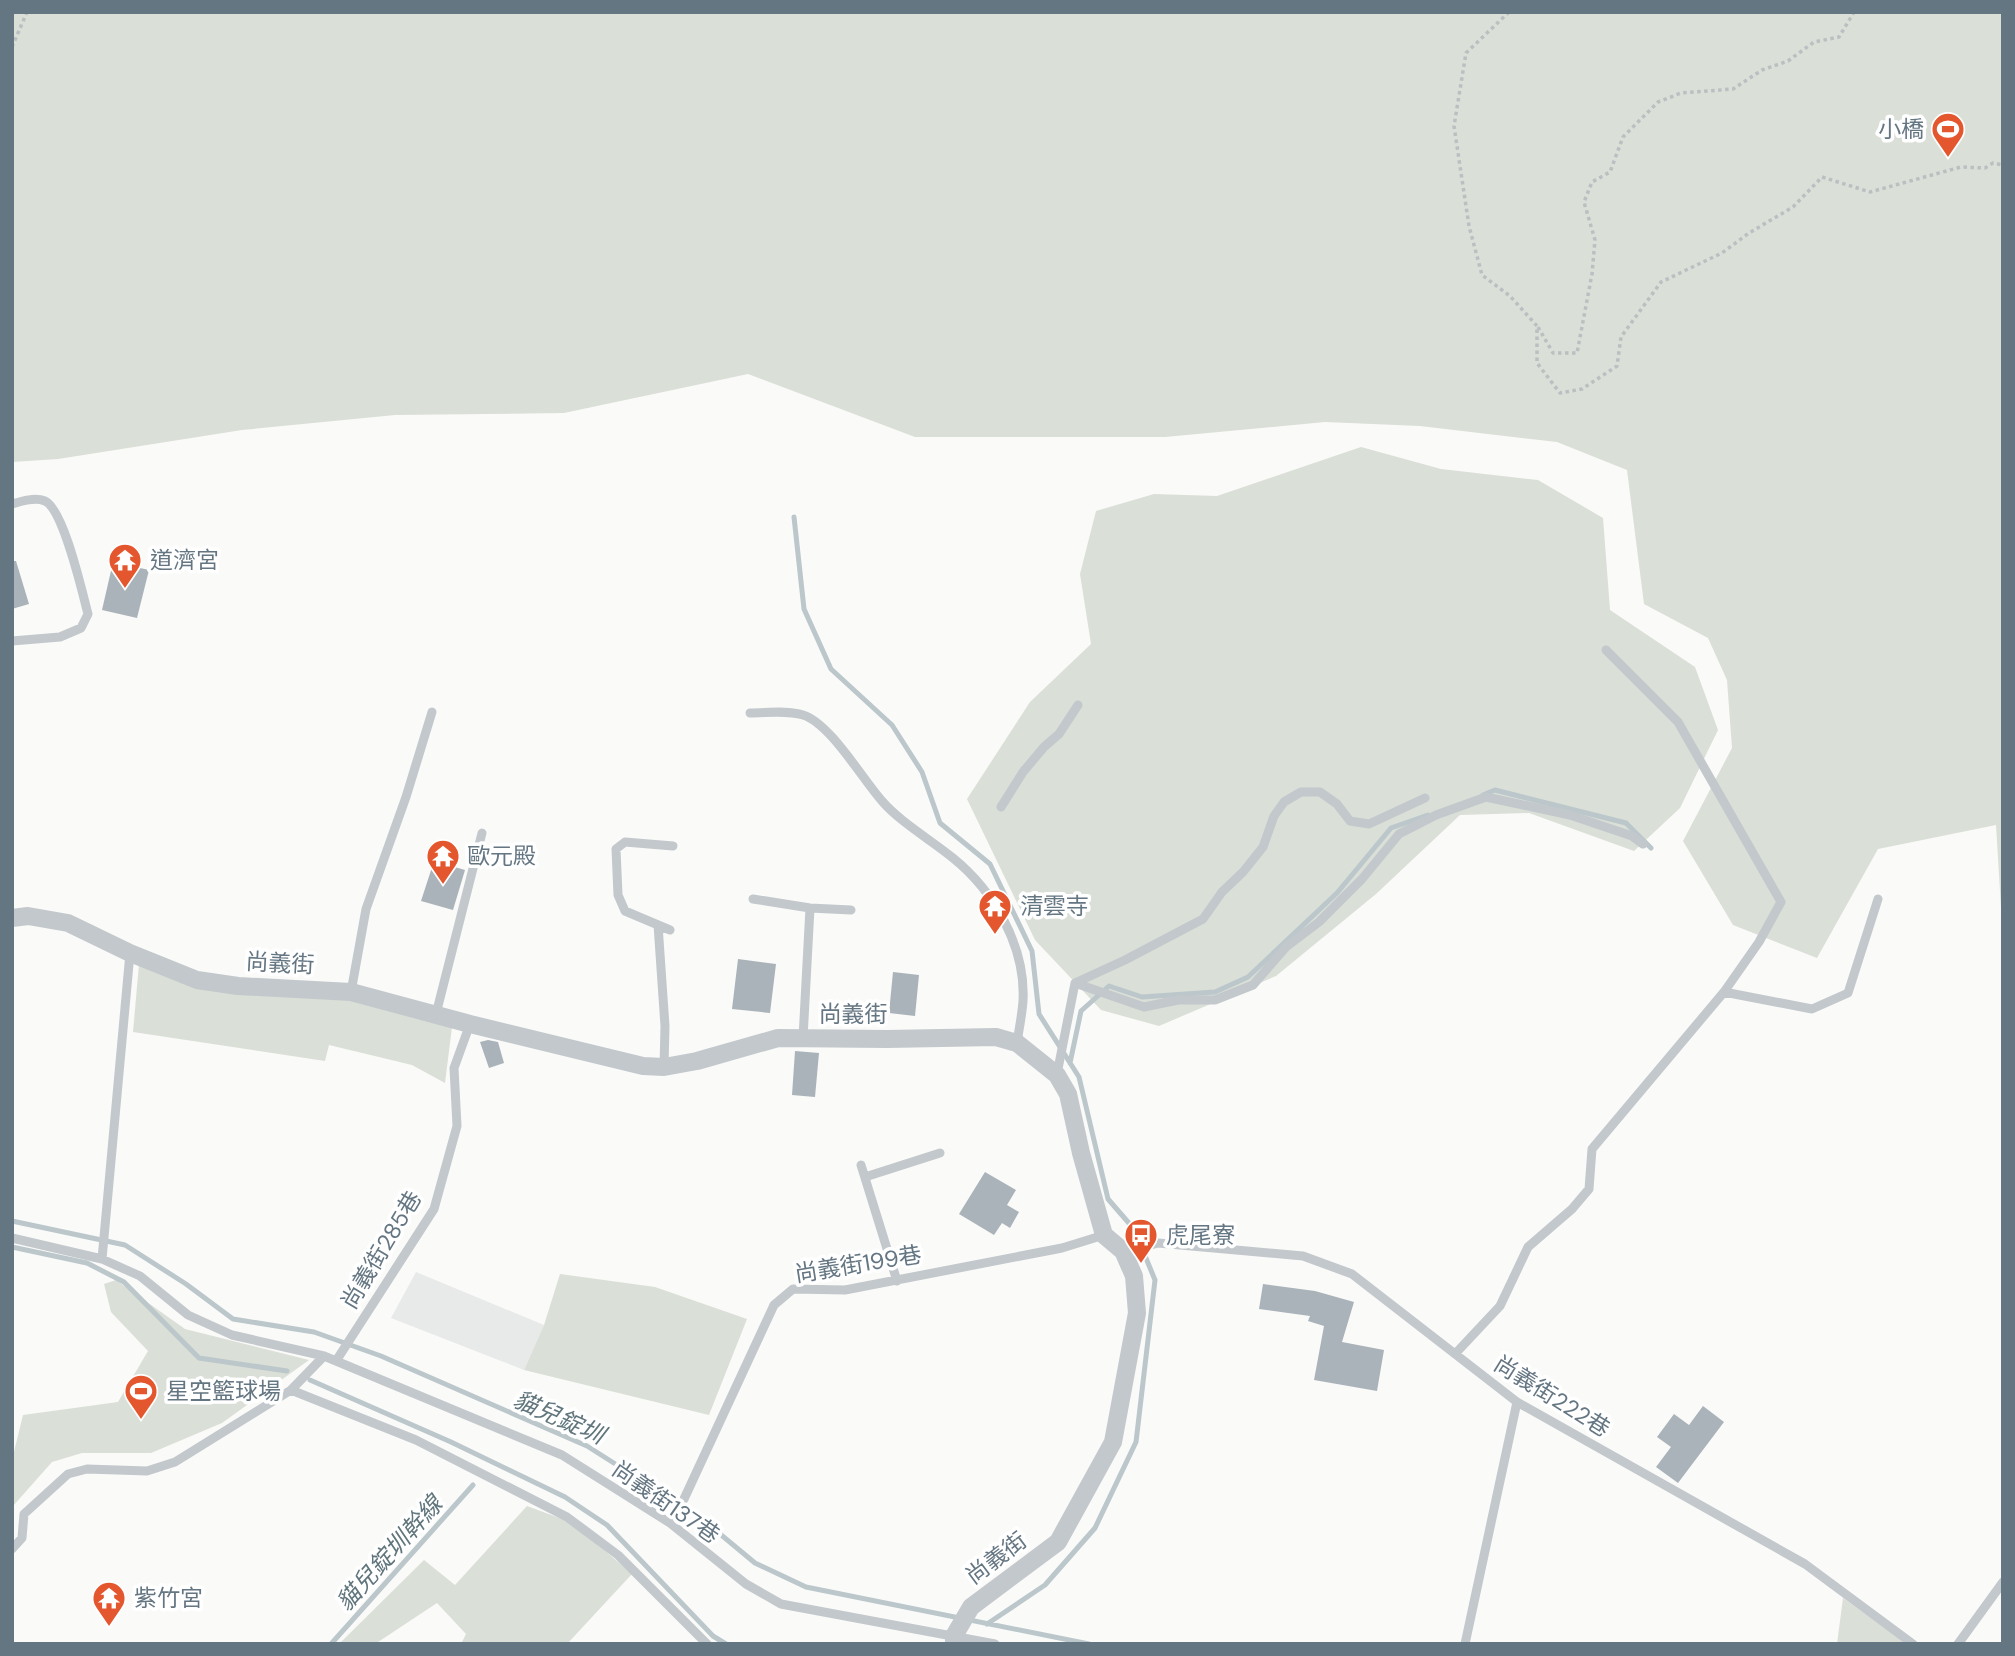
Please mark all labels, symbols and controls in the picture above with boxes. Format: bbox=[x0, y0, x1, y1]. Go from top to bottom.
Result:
sports icon: 小橋 bbox=[1929, 110, 1967, 159]
place label: 小橋 bbox=[1878, 114, 1924, 144]
temple icon: 道濟宮 bbox=[106, 541, 144, 590]
place label: 道濟宮 bbox=[150, 545, 219, 575]
temple icon: 歐元殿 bbox=[424, 837, 462, 886]
place label: 歐元殿 bbox=[467, 841, 536, 871]
temple icon: 清雲寺 bbox=[976, 887, 1014, 936]
place label: 清雲寺 bbox=[1020, 891, 1089, 921]
street label: 尚義街 bbox=[245, 946, 315, 980]
street label: 尚義街 bbox=[819, 999, 888, 1029]
street label: 尚義街285巷 bbox=[334, 1185, 428, 1315]
bus stop icon: 虎尾寮 bbox=[1122, 1216, 1160, 1265]
place label: 虎尾寮 bbox=[1166, 1220, 1235, 1250]
street label: 尚義街199巷 bbox=[792, 1239, 924, 1289]
street label: 尚義街222巷 bbox=[1488, 1348, 1616, 1444]
sports icon: 星空籃球場 bbox=[122, 1372, 160, 1421]
place label: 星空籃球場 bbox=[166, 1376, 281, 1406]
water label: 貓兒錠圳 bbox=[509, 1383, 612, 1452]
street label: 尚義街137巷 bbox=[606, 1454, 726, 1550]
water label: 貓兒錠圳幹線 bbox=[329, 1487, 451, 1617]
street label: 尚義街 bbox=[959, 1525, 1033, 1591]
temple icon: 紫竹宮 bbox=[90, 1579, 128, 1628]
place label: 紫竹宮 bbox=[134, 1583, 203, 1613]

